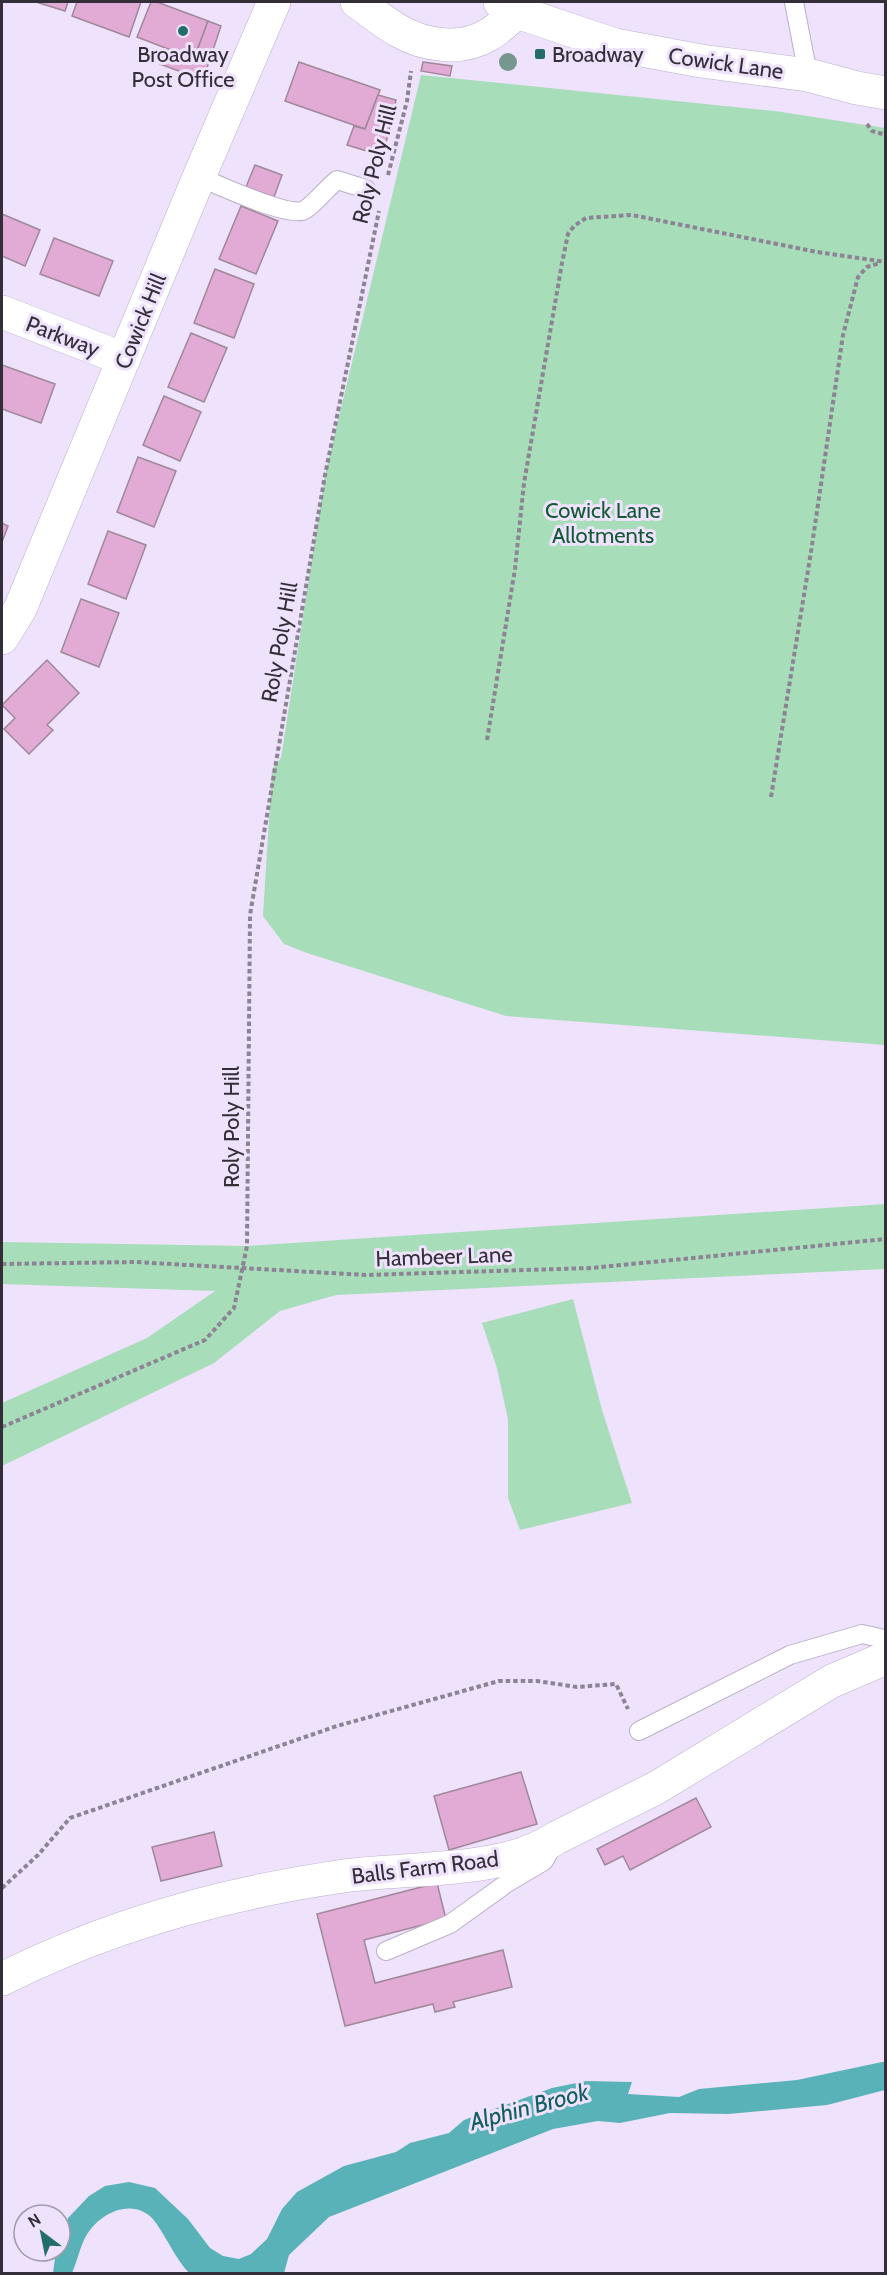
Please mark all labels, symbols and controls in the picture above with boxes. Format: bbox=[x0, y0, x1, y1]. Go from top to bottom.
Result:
marker: Broadway Post Office bbox=[176, 24, 190, 38]
place label: Broadway Post Office bbox=[131, 41, 235, 93]
place label: Broadway bbox=[552, 41, 644, 68]
street label: Cowick Lane bbox=[667, 42, 785, 85]
marker: Broadway bbox=[533, 47, 547, 61]
street label: Roly Poly Hill bbox=[347, 101, 403, 227]
street label: Cowick Hill bbox=[109, 269, 172, 373]
street label: Parkway bbox=[22, 310, 103, 363]
park label: Cowick Lane Allotments bbox=[545, 497, 661, 549]
street label: Roly Poly Hill bbox=[256, 579, 304, 704]
street label: Roly Poly Hill bbox=[218, 1065, 245, 1188]
street label: Hambeer Lane bbox=[375, 1241, 513, 1272]
street label: Balls Farm Road bbox=[350, 1845, 500, 1890]
water label: Alphin Brook bbox=[465, 2077, 592, 2137]
north arrow bbox=[12, 2203, 72, 2263]
text: N bbox=[24, 2210, 44, 2232]

